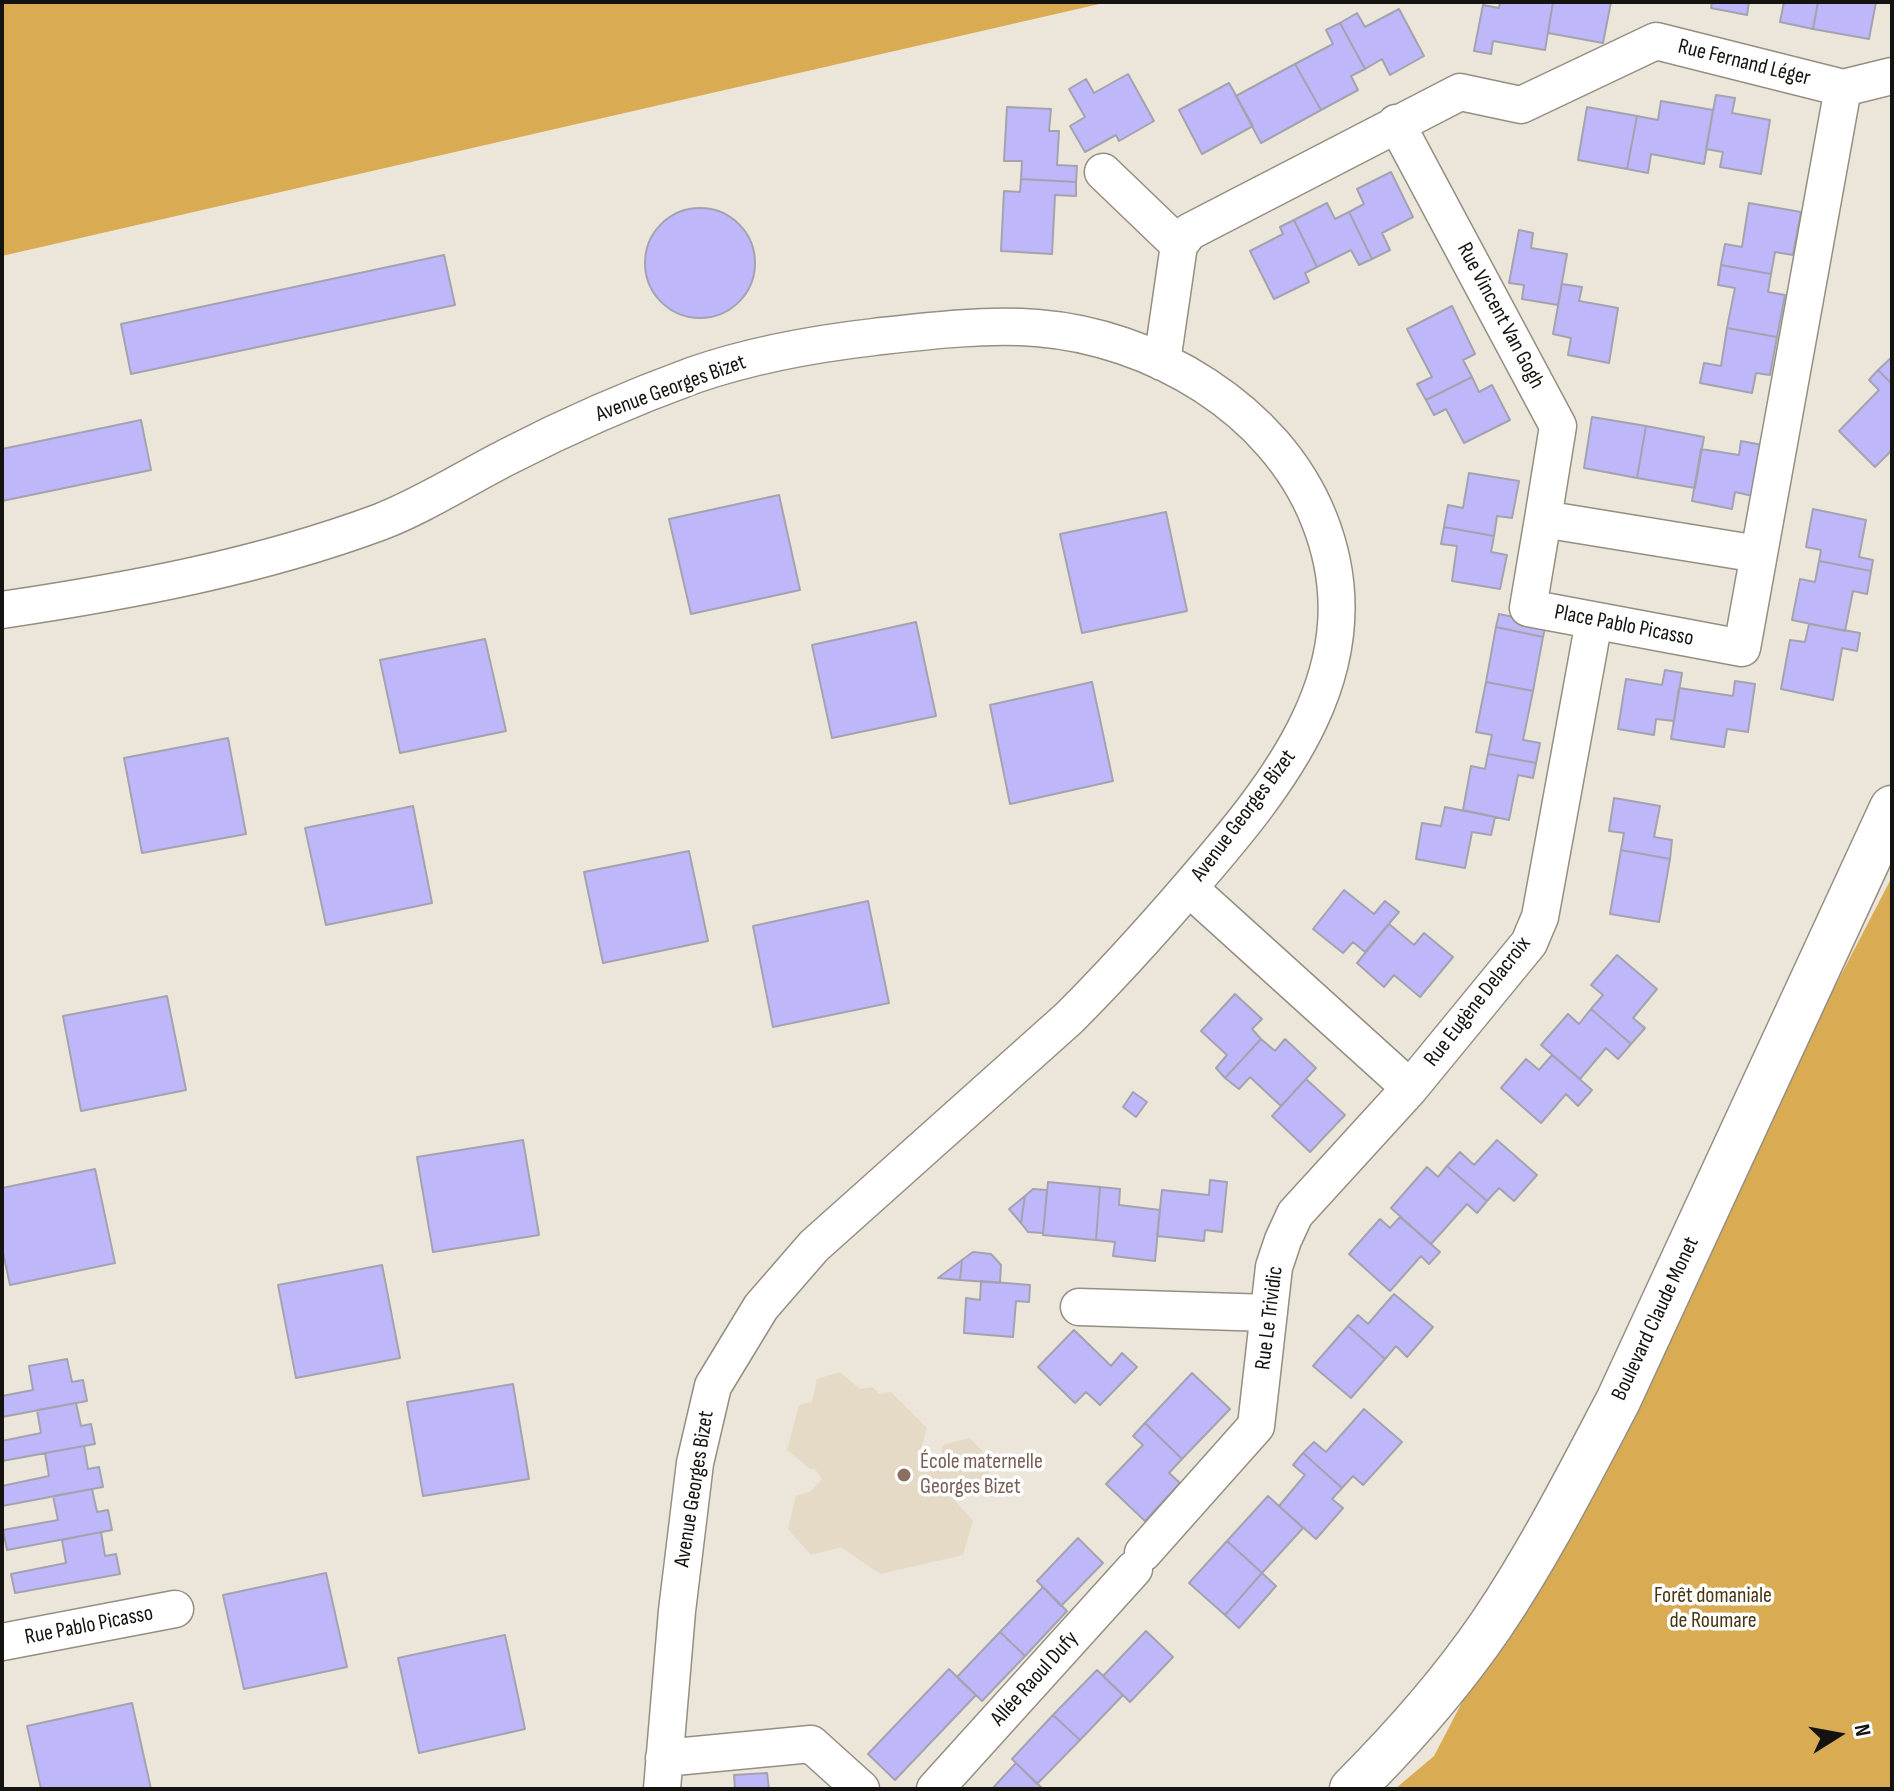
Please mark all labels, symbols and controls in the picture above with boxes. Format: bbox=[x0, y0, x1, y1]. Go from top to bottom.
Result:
street label: Rue Fernand Léger bbox=[1675, 34, 1813, 92]
street label: Rue Vincent Van Gogh bbox=[1450, 239, 1550, 393]
street label: Avenue Georges Bizet bbox=[592, 350, 750, 428]
street label: Place Pablo Picasso bbox=[1552, 600, 1696, 652]
street label: Avenue Georges Bizet bbox=[1186, 745, 1302, 887]
street label: Rue Eugène Delacroix bbox=[1419, 932, 1537, 1072]
street label: Boulevard Claude Monet bbox=[1607, 1233, 1705, 1405]
street label: Rue Le Trividic bbox=[1251, 1265, 1289, 1371]
street label: Avenue Georges Bizet bbox=[670, 1409, 720, 1569]
place label: École maternelle Georges Bizet bbox=[920, 1449, 1043, 1500]
marker: École maternelle Georges Bizet bbox=[895, 1466, 913, 1484]
park label: Forêt domaniale de Roumare bbox=[1654, 1583, 1772, 1634]
street label: Rue Pablo Picasso bbox=[23, 1601, 155, 1651]
street label: Allée Raoul Dufy bbox=[986, 1626, 1084, 1732]
north arrow bbox=[1798, 1695, 1878, 1775]
text: N bbox=[1848, 1722, 1876, 1739]

